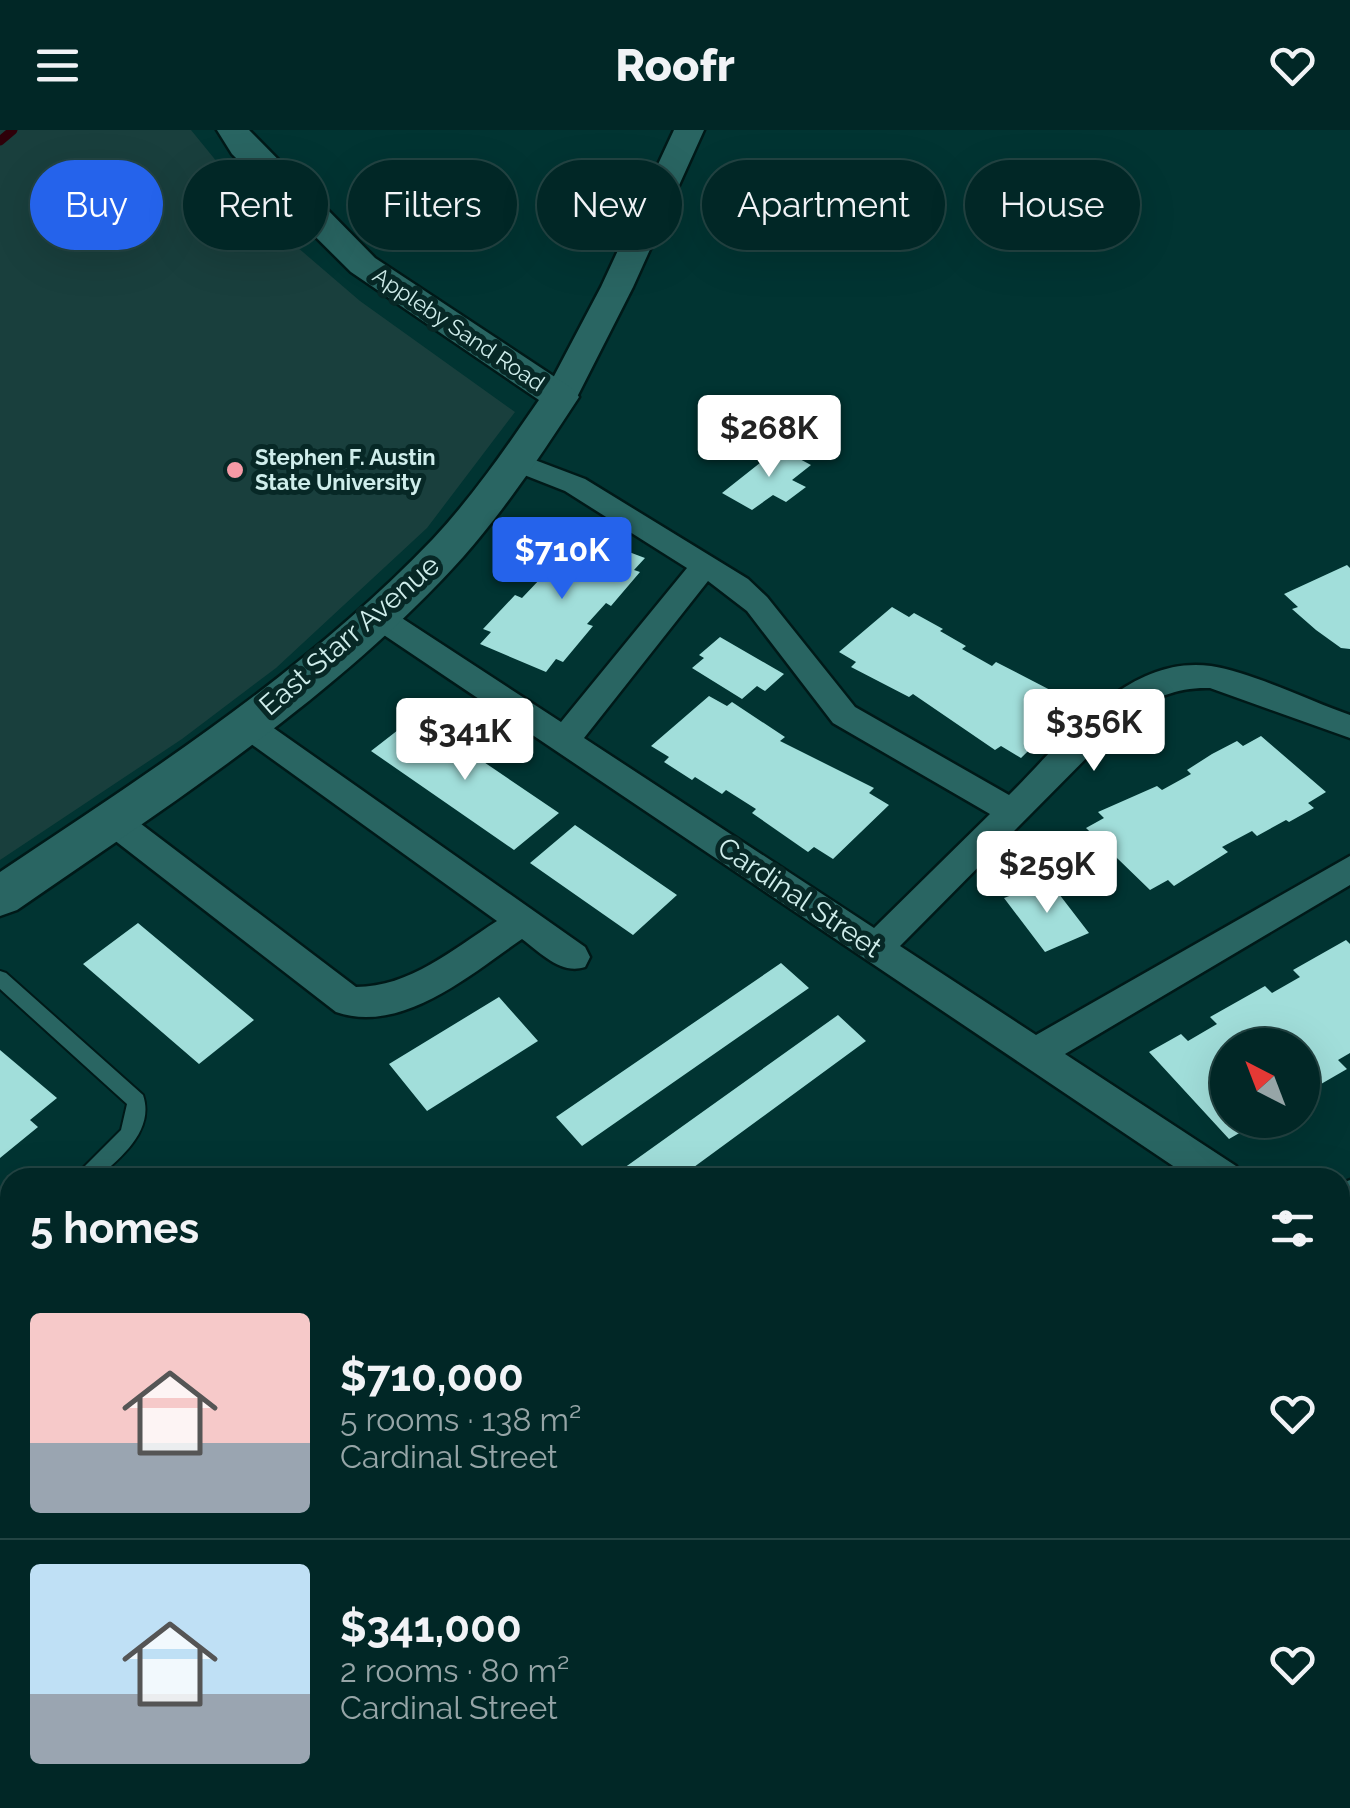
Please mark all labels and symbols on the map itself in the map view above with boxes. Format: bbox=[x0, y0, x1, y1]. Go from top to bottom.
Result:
street label: Appleby Sand Road bbox=[368, 262, 550, 396]
pin: $268K bbox=[699, 395, 839, 480]
place label: Stephen F. Austin State University bbox=[255, 444, 436, 495]
marker: Stephen F. Austin State University bbox=[224, 459, 246, 481]
pin: $710K bbox=[492, 517, 632, 602]
street label: East Starr Avenue bbox=[253, 548, 446, 722]
pin: $356K bbox=[1024, 689, 1164, 774]
pin: $341K bbox=[395, 698, 535, 783]
street label: Cardinal Street bbox=[712, 830, 888, 965]
pin: $259K bbox=[977, 831, 1117, 916]
north arrow bbox=[1210, 1028, 1320, 1138]

